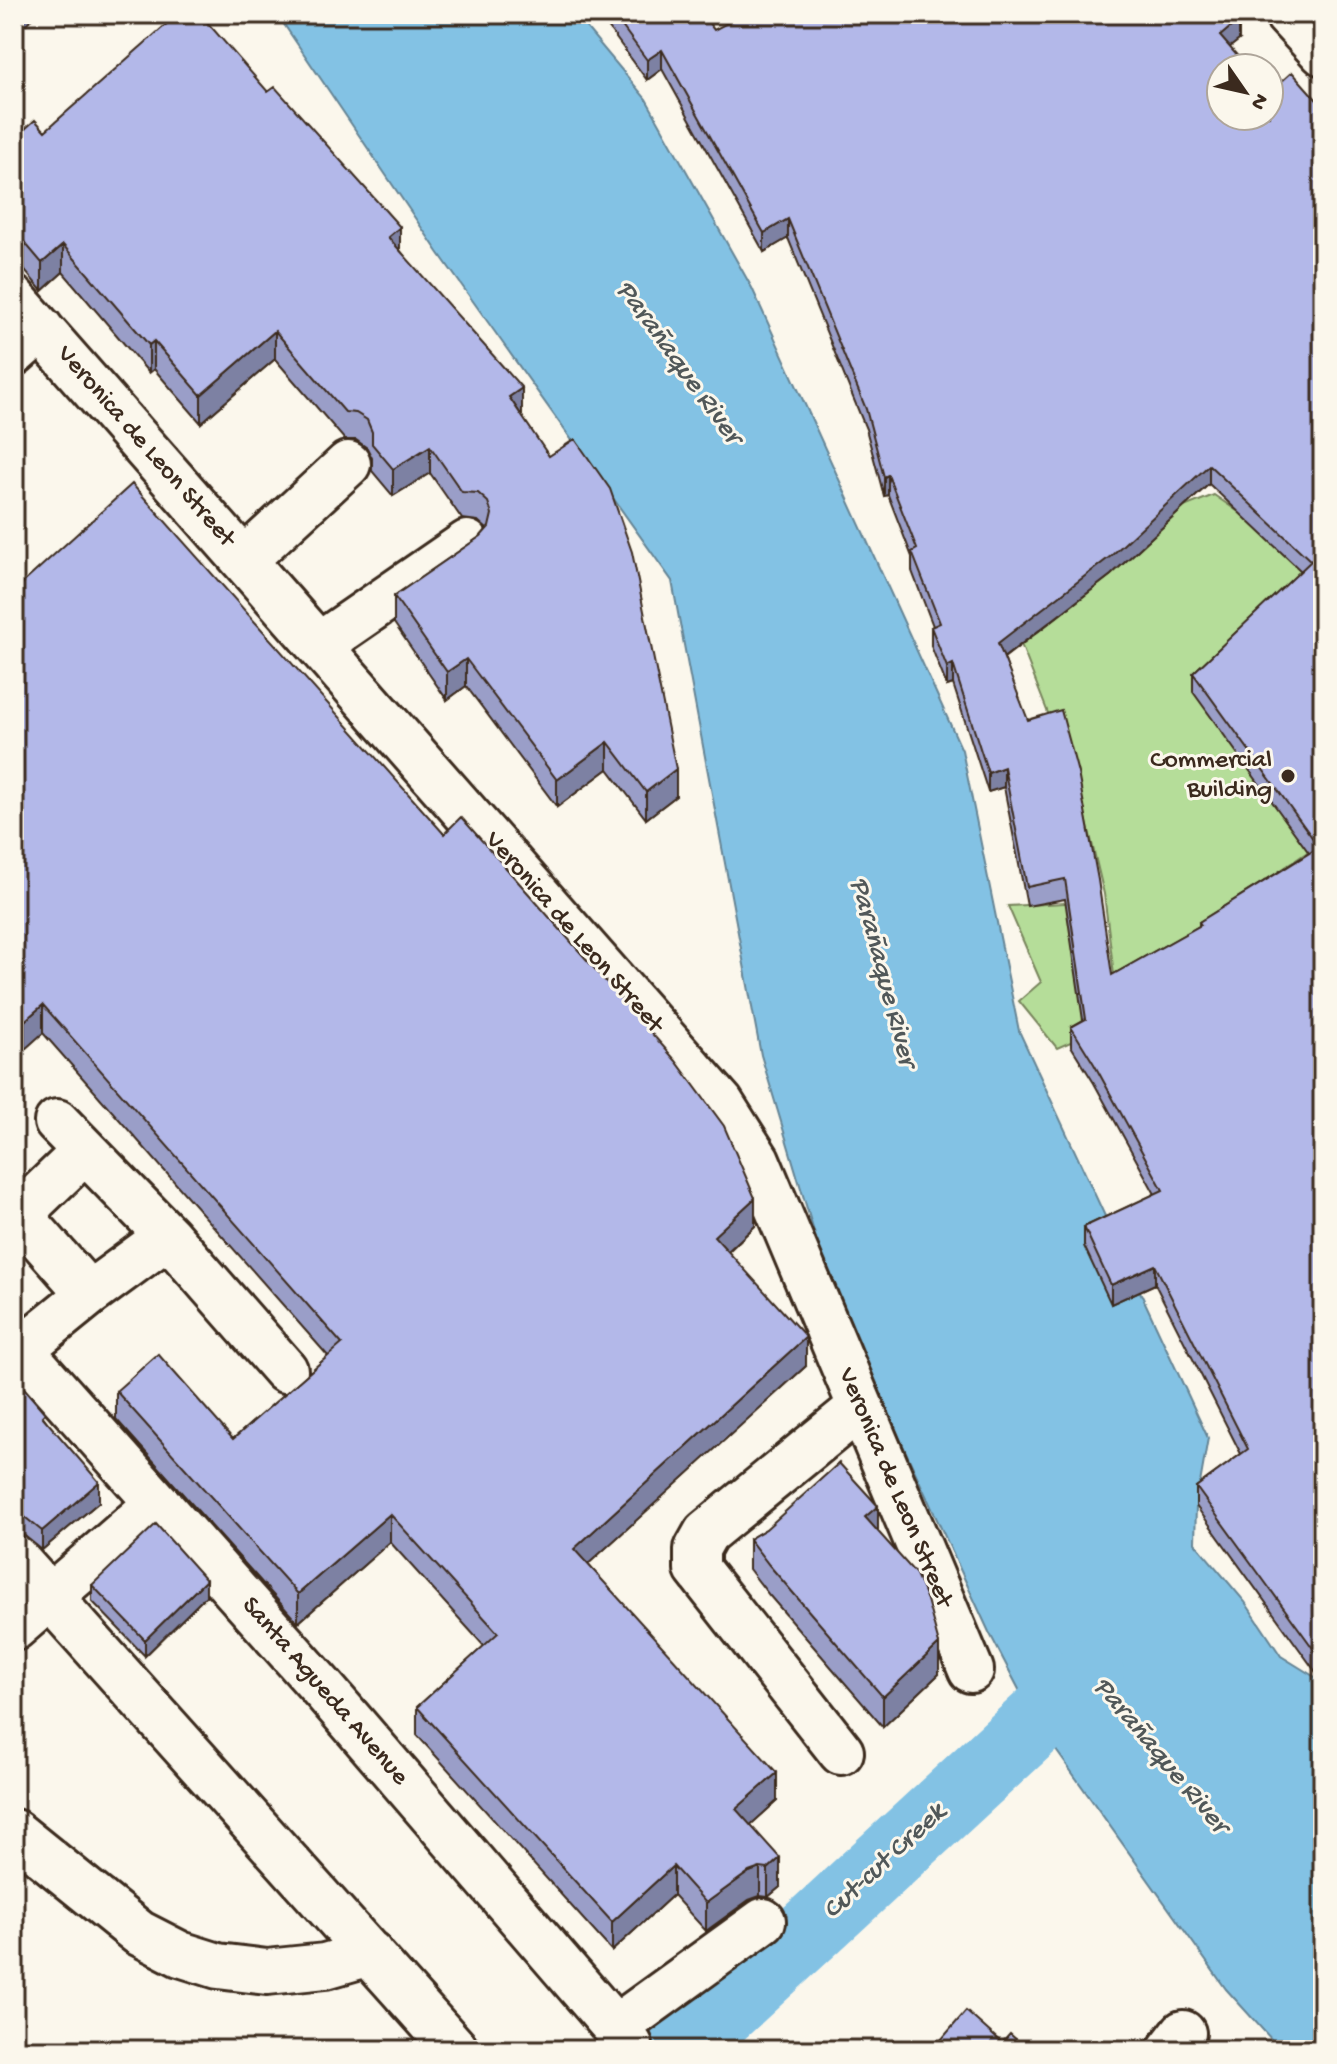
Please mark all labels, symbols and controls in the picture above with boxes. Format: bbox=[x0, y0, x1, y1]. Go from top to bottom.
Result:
north arrow bbox=[1205, 52, 1285, 132]
text: N bbox=[1243, 88, 1273, 114]
water label: Parañaque River bbox=[608, 275, 751, 455]
street label: Veronica de Leon Street bbox=[48, 339, 243, 556]
place label: Commercial Building bbox=[1150, 746, 1272, 807]
marker: Commercial Building bbox=[1279, 767, 1297, 785]
street label: Veronica de Leon Street bbox=[476, 825, 671, 1042]
water label: Parañaque River bbox=[841, 874, 924, 1075]
street label: Veronica de Leon Street bbox=[829, 1363, 959, 1615]
street label: Santa Agueda Avenue bbox=[234, 1591, 415, 1793]
water label: Parañaque River bbox=[1085, 1671, 1238, 1845]
water label: Cut-cut Creek bbox=[817, 1795, 955, 1927]

